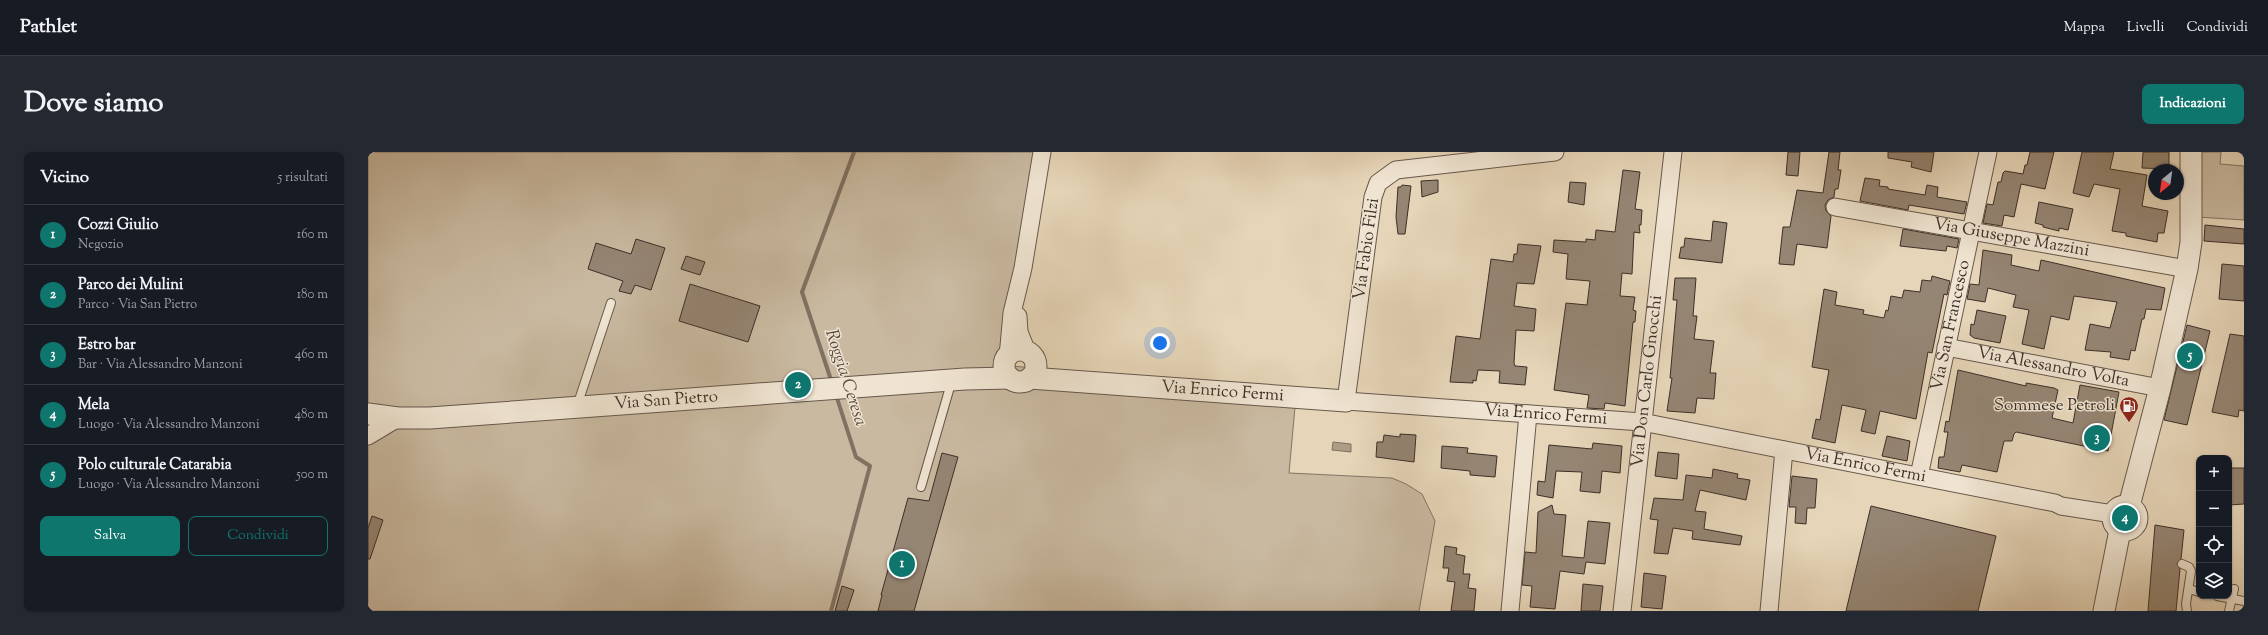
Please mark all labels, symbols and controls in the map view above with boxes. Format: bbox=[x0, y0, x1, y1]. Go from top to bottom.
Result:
text: Pathlet bbox=[20, 14, 77, 41]
text: Mappa bbox=[2064, 18, 2105, 38]
text: Livelli bbox=[2127, 18, 2164, 38]
text: Condividi bbox=[2186, 18, 2248, 38]
text: Dove siamo bbox=[24, 84, 164, 124]
button: Indicazioni bbox=[2142, 84, 2244, 124]
north arrow bbox=[2148, 164, 2184, 200]
text: Vicino bbox=[40, 166, 89, 190]
text: 5 risultati bbox=[278, 169, 328, 187]
street label: Via Fabio Filzi bbox=[1348, 196, 1386, 302]
street label: Via Giuseppe Mazzini bbox=[1931, 213, 2091, 264]
text: Cozzi Giulio bbox=[78, 215, 158, 236]
text: 1 bbox=[51, 226, 55, 244]
text: 160 m bbox=[297, 226, 328, 244]
text: Negozio bbox=[78, 236, 123, 254]
street label: Via San Francesco bbox=[1925, 258, 1977, 393]
text: Parco dei Mulini bbox=[78, 275, 183, 296]
text: 2 bbox=[50, 286, 56, 304]
text: 180 m bbox=[297, 286, 328, 304]
street label: Via Don Carlo Gnocchi bbox=[1626, 294, 1669, 469]
text: Parco · Via San Pietro bbox=[78, 296, 197, 314]
water label: Roggia Ceresa bbox=[817, 326, 873, 430]
your location bbox=[1150, 333, 1170, 353]
text: Estro bar bbox=[78, 335, 136, 356]
street label: Via Alessandro Volta bbox=[1975, 341, 2131, 394]
pin: 5 bbox=[2177, 341, 2203, 371]
text: 3 bbox=[50, 346, 56, 364]
text: 460 m bbox=[295, 346, 328, 364]
text: Bar · Via Alessandro Manzoni bbox=[78, 356, 243, 374]
pin: 2 bbox=[785, 370, 811, 400]
street label: Via Enrico Fermi bbox=[1160, 376, 1285, 408]
street label: Via San Pietro bbox=[613, 385, 719, 417]
place label: Sommese Petroli bbox=[1994, 394, 2115, 418]
text: Mela bbox=[78, 395, 110, 416]
fuel station icon: Sommese Petroli bbox=[2118, 395, 2140, 423]
street label: Via Enrico Fermi bbox=[1483, 399, 1608, 432]
text: 4 bbox=[50, 406, 56, 424]
text: 480 m bbox=[295, 406, 328, 424]
text: Luogo · Via Alessandro Manzoni bbox=[78, 416, 260, 434]
pin: 3 bbox=[2084, 423, 2110, 453]
street label: Via Enrico Fermi bbox=[1802, 442, 1928, 489]
text: Polo culturale Catarabia bbox=[78, 455, 232, 476]
map controls bbox=[2196, 455, 2232, 599]
button: + bbox=[2196, 455, 2232, 491]
text: 5 bbox=[51, 466, 55, 484]
text: 500 m bbox=[296, 466, 328, 484]
text: Luogo · Via Alessandro Manzoni bbox=[78, 476, 260, 494]
button: − bbox=[2196, 491, 2232, 527]
pin: 4 bbox=[2112, 503, 2138, 533]
button: Salva bbox=[40, 516, 180, 556]
button: Condividi bbox=[188, 516, 328, 556]
button: locate bbox=[2196, 527, 2232, 563]
pin: 1 bbox=[889, 549, 915, 579]
button: layers bbox=[2196, 563, 2232, 599]

